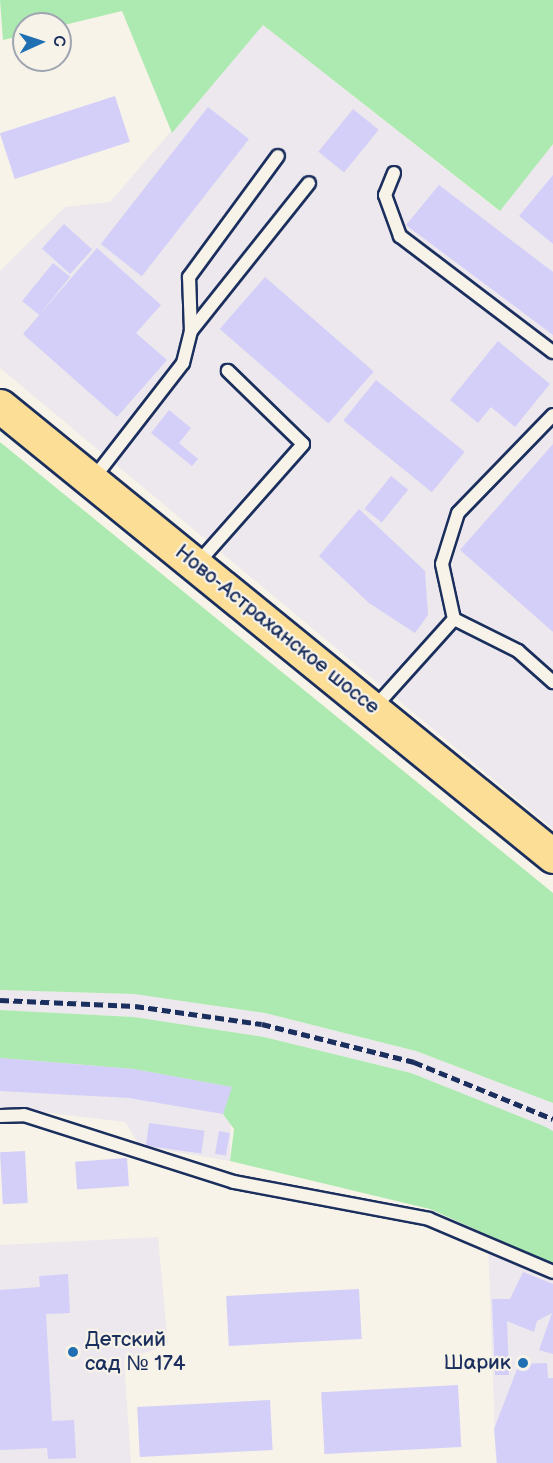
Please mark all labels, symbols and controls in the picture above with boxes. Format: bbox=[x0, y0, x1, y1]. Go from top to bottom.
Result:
north arrow bbox=[12, 12, 72, 72]
text: С bbox=[49, 35, 68, 47]
street label: Ново-Астраханское шоссе bbox=[170, 540, 384, 720]
place label: Детский сад № 174 bbox=[85, 1327, 186, 1377]
marker: Детский сад № 174 bbox=[66, 1345, 80, 1359]
place label: Шарик bbox=[444, 1350, 511, 1376]
marker: Шарик bbox=[516, 1356, 530, 1370]

